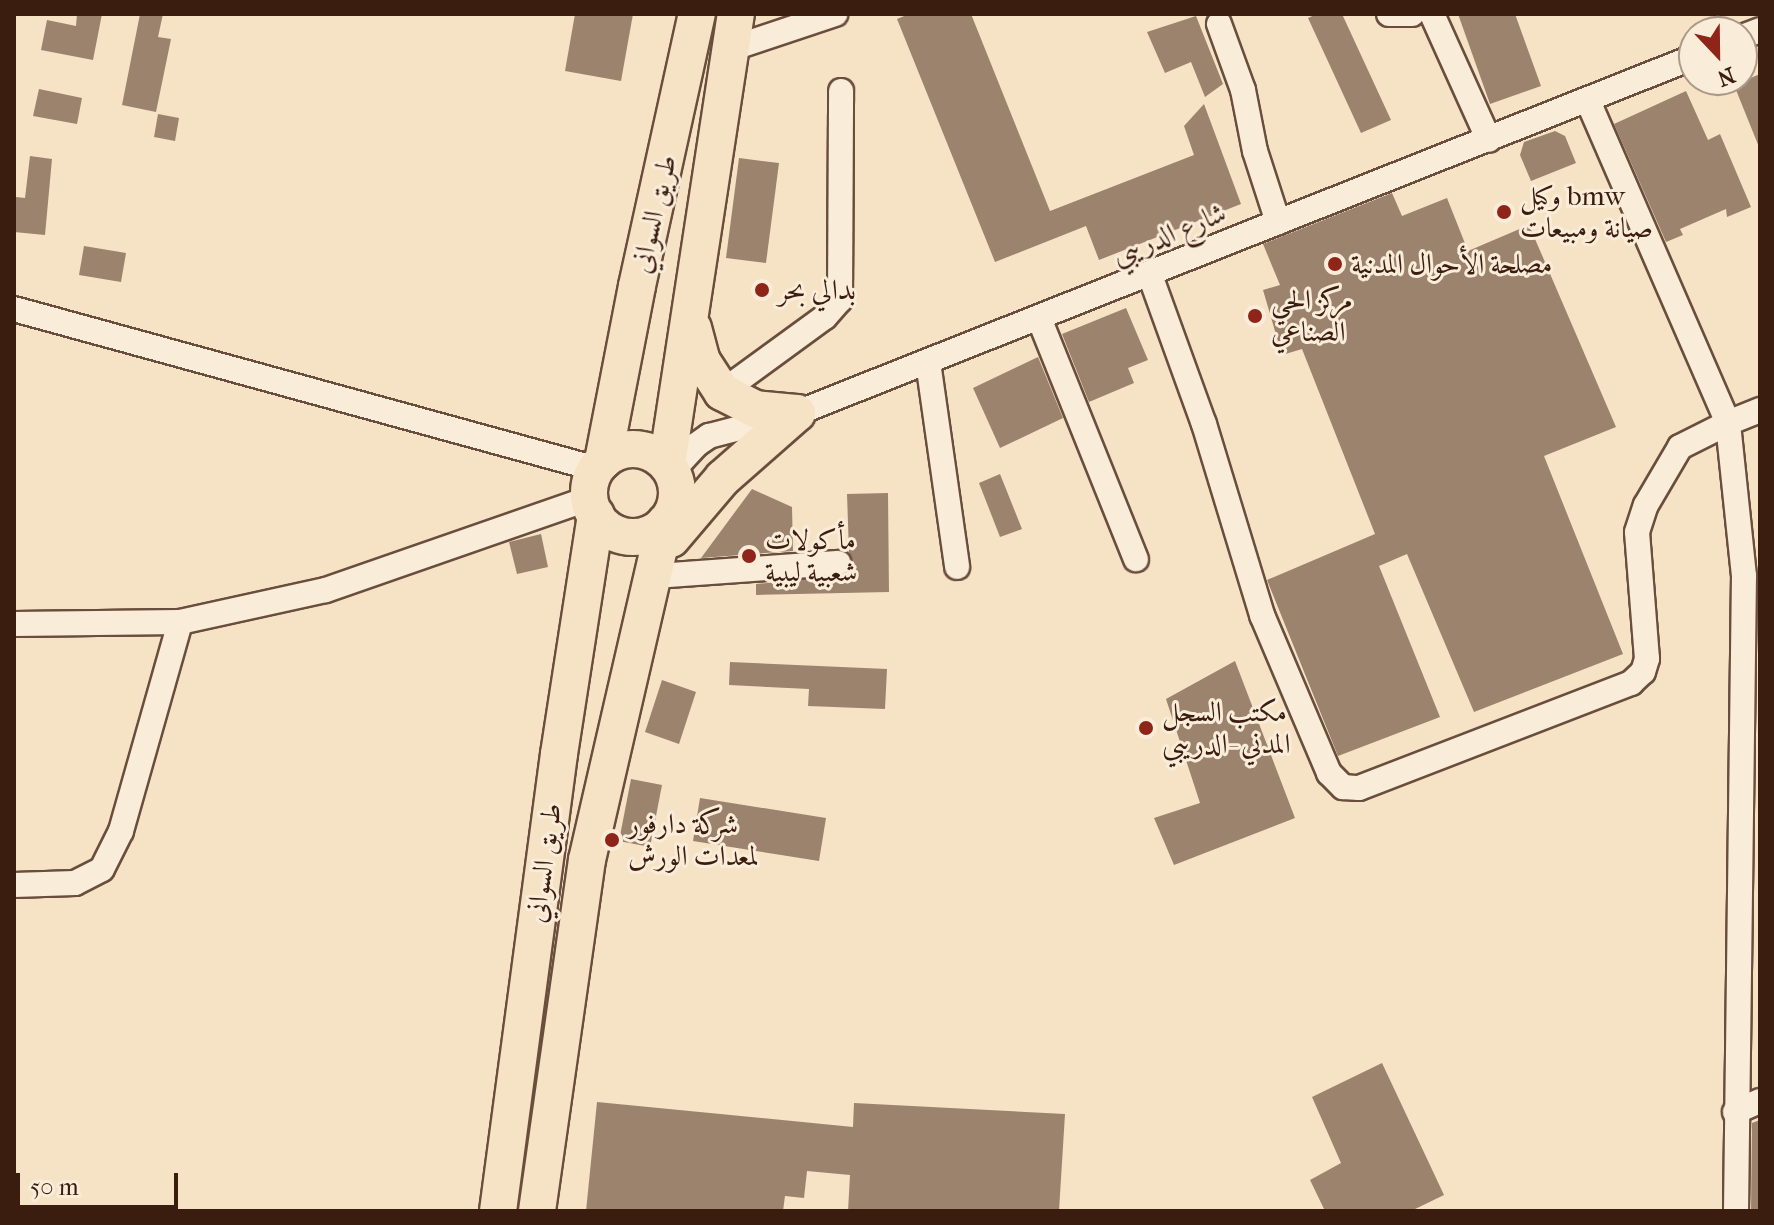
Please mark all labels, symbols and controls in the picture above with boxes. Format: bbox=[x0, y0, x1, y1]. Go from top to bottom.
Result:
north arrow bbox=[1678, 16, 1758, 96]
text: N bbox=[1714, 61, 1739, 92]
street label: طريق السواني bbox=[624, 152, 684, 276]
place label: وكيل bmw صيانة ومبيعات bbox=[1520, 179, 1653, 245]
street label: شارع الدريبي bbox=[1107, 196, 1231, 272]
marker: وكيل bmw صيانة ومبيعات bbox=[1495, 203, 1513, 221]
place label: مصلحة الأحوال المدنية bbox=[1351, 247, 1552, 281]
marker: مصلحة الأحوال المدنية bbox=[1326, 255, 1344, 273]
place label: بدالي بحر bbox=[778, 273, 856, 307]
marker: بدالي بحر bbox=[753, 281, 771, 299]
place label: مركز الحي الصناعي bbox=[1271, 283, 1353, 349]
marker: مركز الحي الصناعي bbox=[1246, 307, 1264, 325]
place label: مأكولات شعبية ليبية bbox=[765, 523, 857, 589]
marker: مأكولات شعبية ليبية bbox=[740, 547, 758, 565]
place label: مكتب السجل المدني -الدريبي bbox=[1162, 695, 1291, 761]
marker: مكتب السجل المدني -الدريبي bbox=[1137, 719, 1155, 737]
street label: طريق السواني bbox=[519, 801, 569, 925]
place label: شركة دارفور لمعدات الورش bbox=[628, 807, 759, 873]
marker: شركة دارفور لمعدات الورش bbox=[603, 831, 621, 849]
scale bar bbox=[20, 1157, 182, 1207]
text: 50 m bbox=[30, 1173, 79, 1201]

